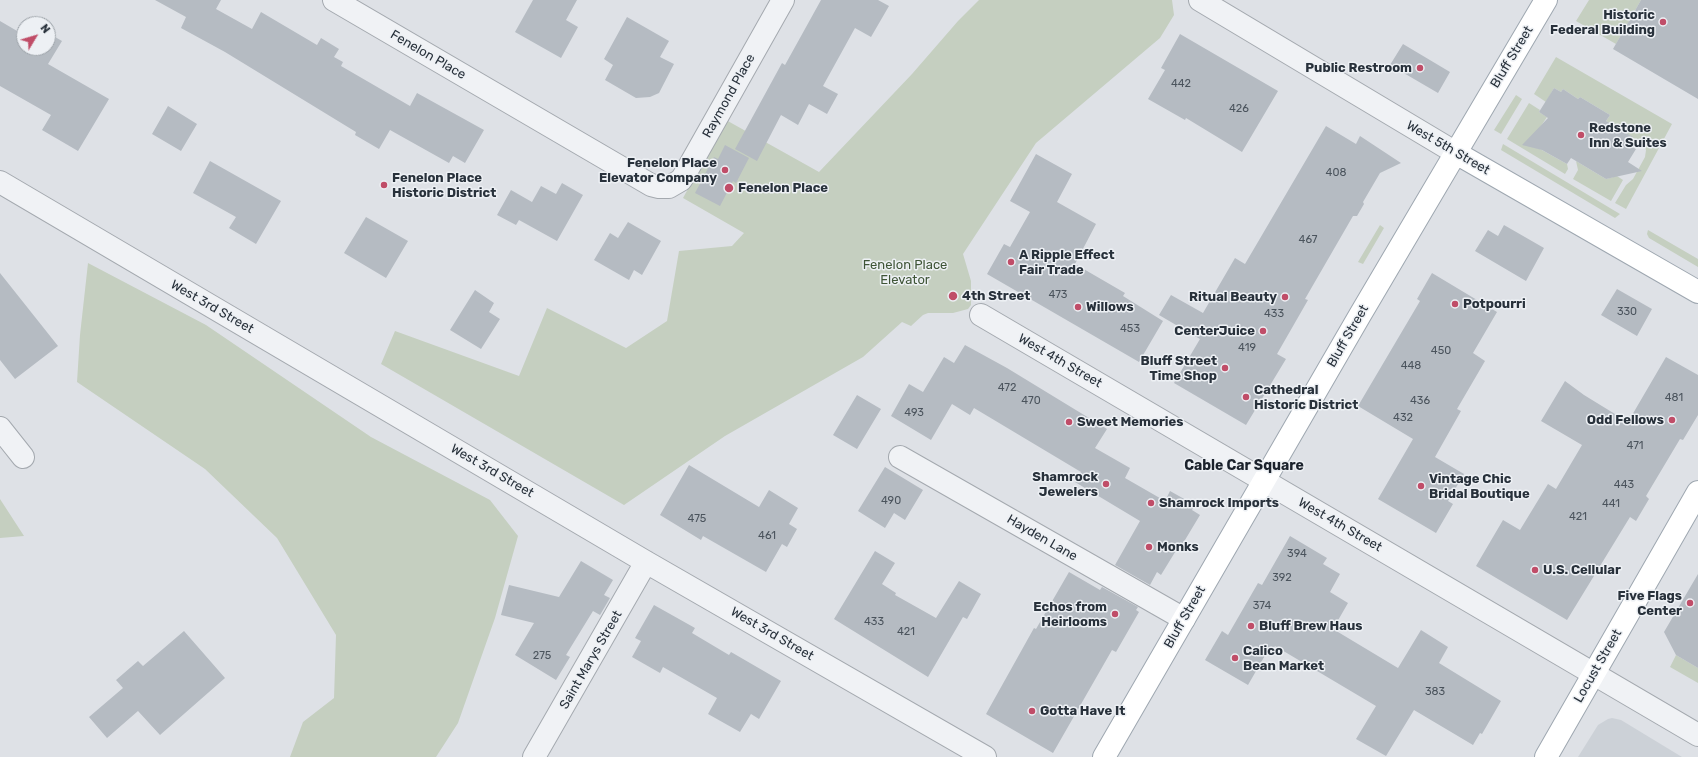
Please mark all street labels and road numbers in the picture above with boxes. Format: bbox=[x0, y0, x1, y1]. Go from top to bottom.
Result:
street label: Bluff Street bbox=[1487, 23, 1537, 91]
street label: Fenelon Place bbox=[387, 27, 469, 83]
street label: Raymond Place bbox=[699, 51, 759, 141]
street label: West 5th Street bbox=[1403, 118, 1493, 178]
street label: West 3rd Street bbox=[168, 277, 256, 337]
street label: Bluff Street bbox=[1324, 302, 1372, 370]
street label: West 4th Street bbox=[1015, 331, 1105, 391]
street label: West 3rd Street bbox=[448, 441, 536, 501]
street label: West 4th Street bbox=[1295, 495, 1385, 555]
street label: Hayden Lane bbox=[1004, 511, 1080, 565]
street label: Bluff Street bbox=[1161, 583, 1209, 651]
street label: West 3rd Street bbox=[728, 604, 816, 664]
street label: Saint Marys Street bbox=[556, 608, 626, 712]
street label: Locust Street bbox=[1571, 627, 1625, 705]

